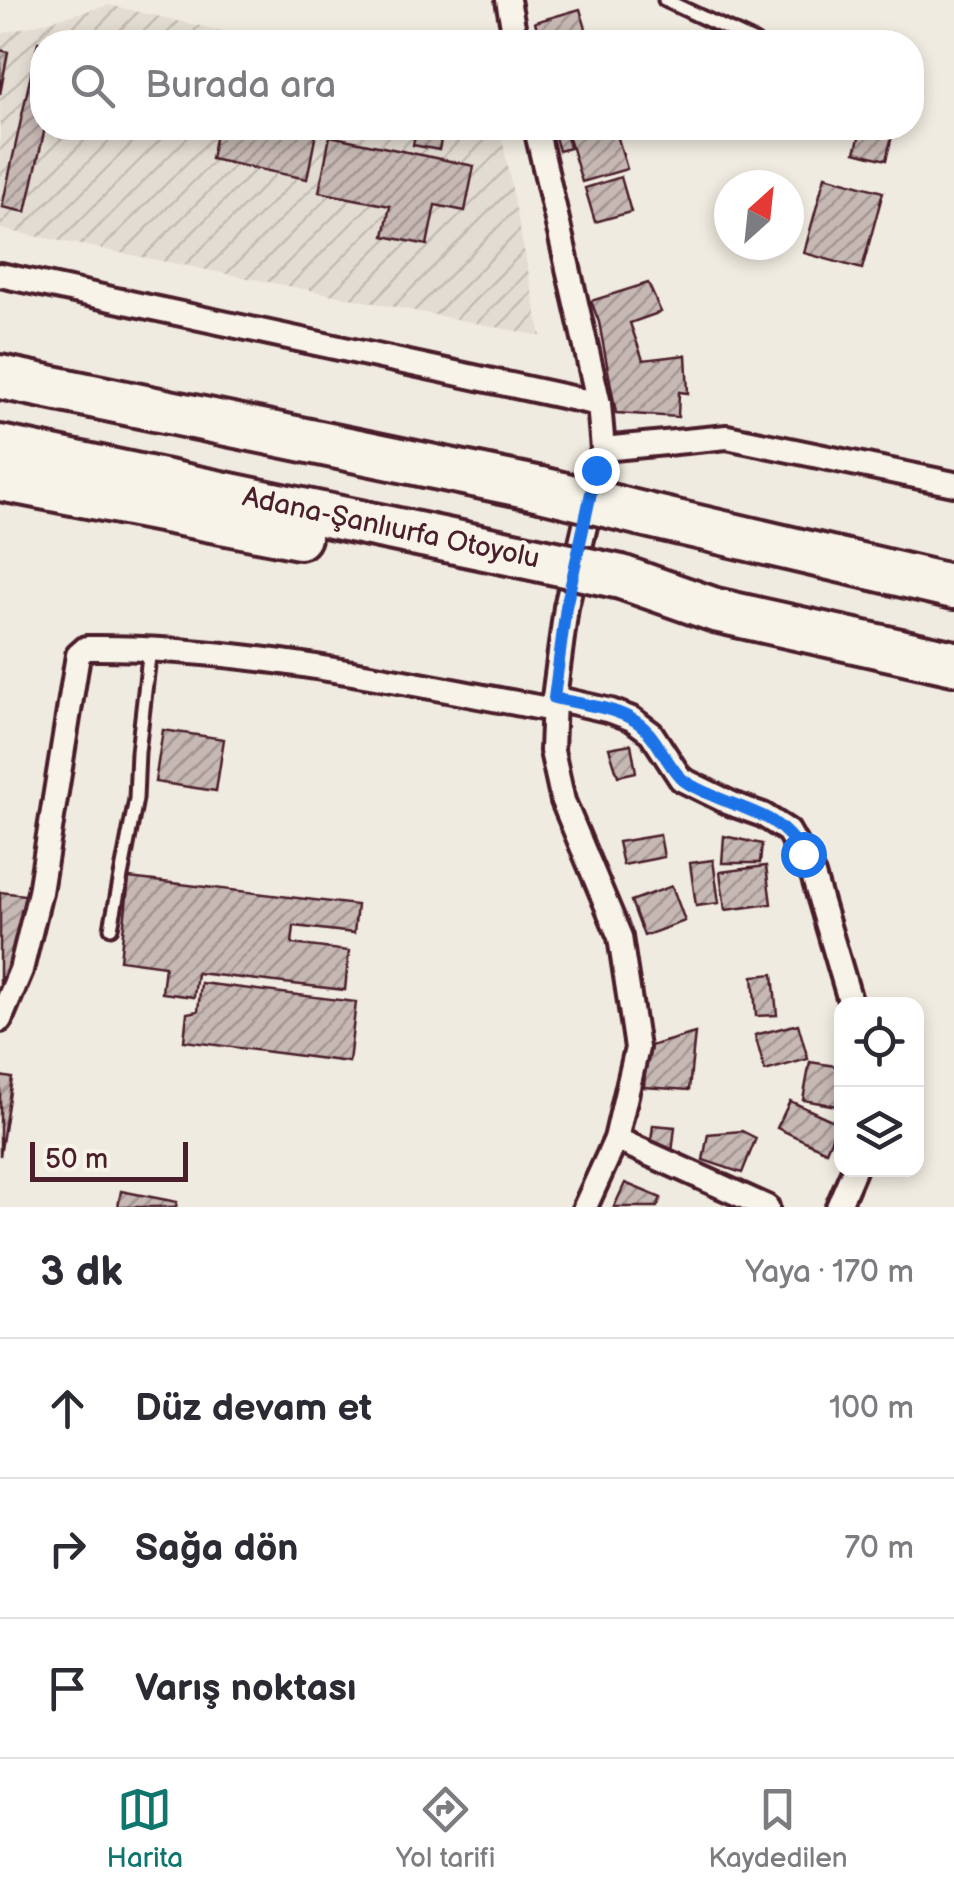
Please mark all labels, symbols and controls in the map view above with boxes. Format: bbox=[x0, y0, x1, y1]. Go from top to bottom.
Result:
search box bbox=[30, 30, 924, 140]
icon: search bbox=[65, 58, 120, 113]
text: Burada ara bbox=[145, 63, 336, 108]
north arrow bbox=[714, 170, 804, 260]
route end bbox=[574, 448, 620, 494]
street label: Adana-Şanlıurfa Otoyolu bbox=[239, 480, 543, 576]
route start bbox=[781, 832, 827, 878]
map controls bbox=[834, 997, 924, 1177]
button: locate bbox=[834, 997, 924, 1087]
button: layers bbox=[834, 1087, 924, 1177]
scale bar bbox=[30, 1137, 188, 1182]
text: 50 m bbox=[45, 1143, 108, 1176]
text: 3 dk bbox=[40, 1247, 122, 1298]
text: Yaya · 170 m bbox=[745, 1253, 914, 1292]
icon: ahead bbox=[40, 1381, 95, 1436]
text: Düz devam et bbox=[135, 1386, 372, 1431]
text: 100 m bbox=[829, 1389, 914, 1428]
icon: right bbox=[40, 1521, 95, 1576]
text: Sağa dön bbox=[135, 1526, 299, 1571]
text: 70 m bbox=[844, 1529, 914, 1568]
icon: arrive bbox=[40, 1661, 95, 1716]
text: Varış noktası bbox=[135, 1666, 356, 1711]
tab: Harita bbox=[106, 1782, 183, 1875]
tab: Yol tarifi bbox=[396, 1782, 495, 1875]
tab: Kaydedilen bbox=[708, 1782, 848, 1875]

